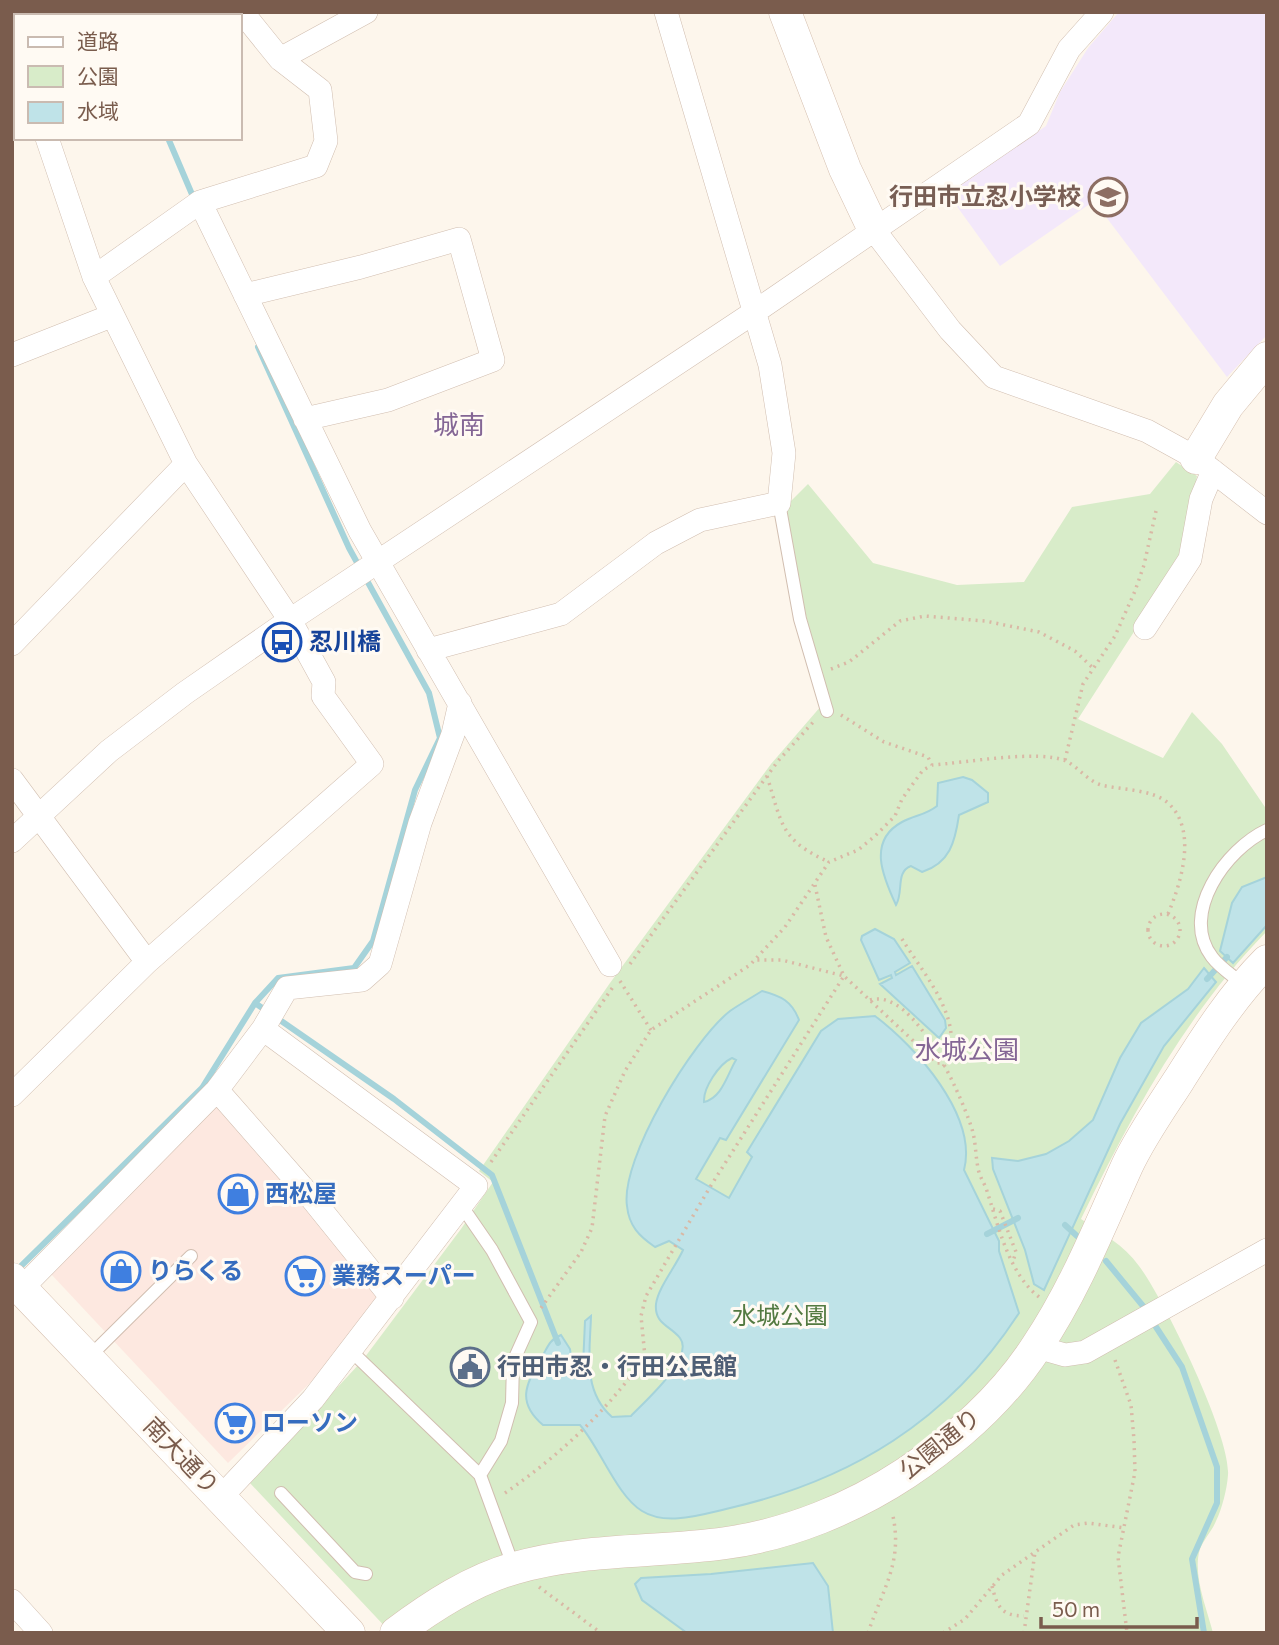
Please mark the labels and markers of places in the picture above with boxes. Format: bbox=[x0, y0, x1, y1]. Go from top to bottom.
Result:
school or university icon: 行田市立忍小学校 bbox=[1087, 176, 1129, 218]
place label: 行田市立忍小学校 bbox=[889, 181, 1081, 210]
bus stop icon: 忍川橋 bbox=[261, 621, 303, 663]
place label: 忍川橋 bbox=[309, 626, 381, 655]
shop icon: 西松屋 bbox=[217, 1173, 259, 1215]
place label: 西松屋 bbox=[265, 1178, 337, 1207]
shop icon: りらくる bbox=[100, 1250, 142, 1292]
place label: りらくる bbox=[148, 1255, 244, 1284]
supermarket icon: 業務スーパー bbox=[284, 1255, 326, 1297]
place label: 業務スーパー bbox=[332, 1260, 476, 1289]
public building icon: 行田市忍・行田公民館 bbox=[449, 1346, 491, 1388]
place label: 行田市忍・行田公民館 bbox=[497, 1351, 737, 1380]
supermarket icon: ローソン bbox=[214, 1402, 256, 1444]
place label: ローソン bbox=[262, 1407, 358, 1436]

